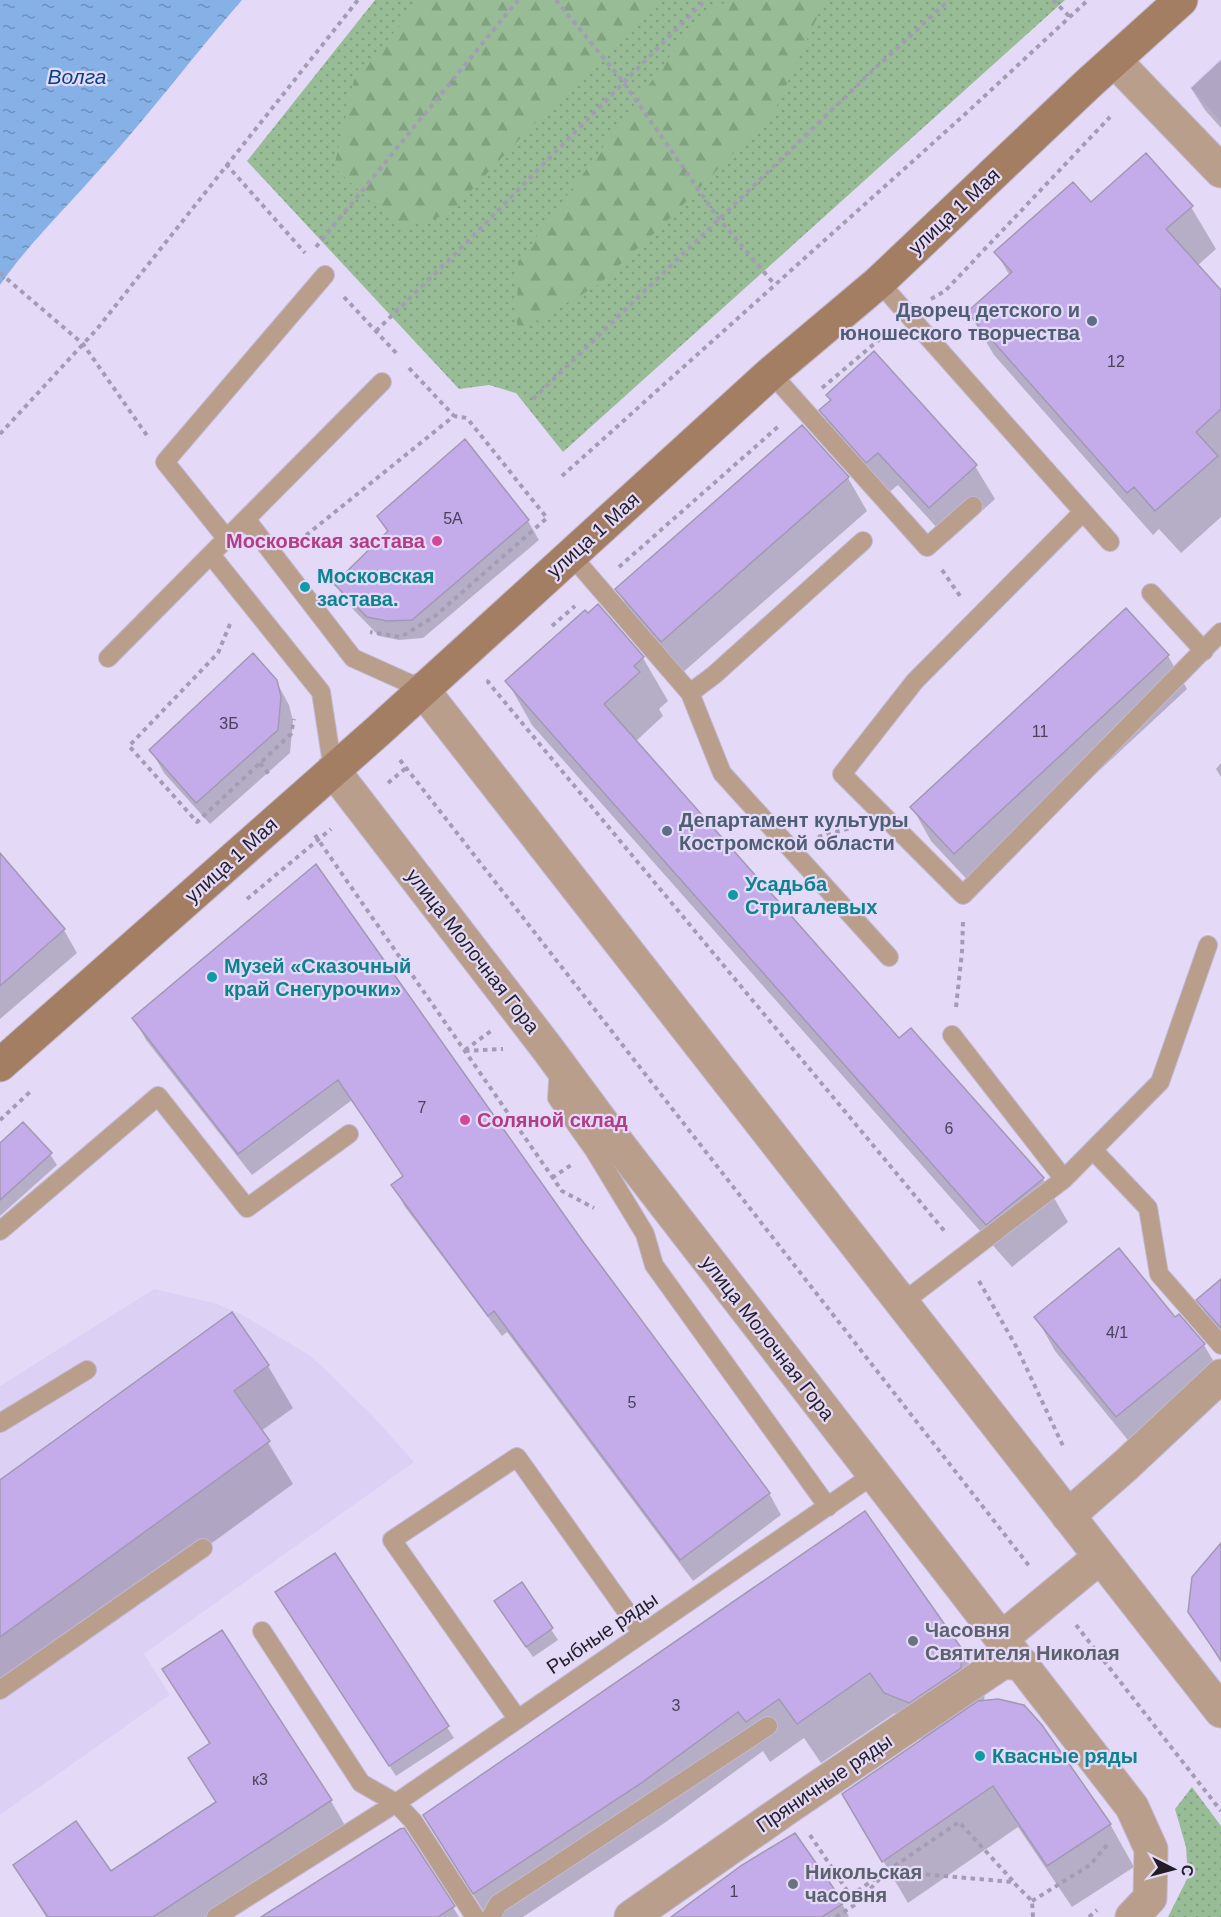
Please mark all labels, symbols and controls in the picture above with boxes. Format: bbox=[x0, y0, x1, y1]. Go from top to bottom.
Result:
water label: Волга bbox=[48, 65, 106, 88]
street label: улица 1 Мая bbox=[904, 163, 1004, 259]
place label: Дворец детского и юношеского творчества bbox=[840, 299, 1081, 344]
marker: Дворец детского и юношеского творчества bbox=[1085, 314, 1099, 328]
house number: 12 bbox=[1107, 353, 1125, 370]
street label: улица 1 Мая bbox=[543, 488, 643, 582]
house number: 5А bbox=[443, 510, 463, 527]
place label: Московская застава bbox=[226, 530, 426, 552]
marker: Московская застава bbox=[430, 534, 444, 548]
place label: Московская застава. bbox=[317, 565, 434, 610]
marker: Московская застава. bbox=[298, 580, 312, 594]
house number: 3Б bbox=[219, 715, 239, 732]
house number: 11 bbox=[1032, 723, 1048, 740]
place label: Департамент культуры Костромской области bbox=[679, 809, 909, 854]
street label: улица 1 Мая bbox=[181, 813, 281, 907]
marker: Департамент культуры Костромской области bbox=[660, 824, 674, 838]
street label: улица Молочная Гора bbox=[402, 864, 545, 1038]
place label: Усадьба Стригалевых bbox=[745, 873, 877, 918]
marker: Усадьба Стригалевых bbox=[726, 888, 740, 902]
place label: Музей «Сказочный край Снегурочки» bbox=[224, 955, 411, 1000]
marker: Музей «Сказочный край Снегурочки» bbox=[205, 970, 219, 984]
house number: 7 bbox=[418, 1099, 427, 1116]
place label: Соляной склад bbox=[477, 1109, 628, 1131]
marker: Соляной склад bbox=[458, 1113, 472, 1127]
house number: 6 bbox=[945, 1120, 954, 1137]
street label: улица Молочная Гора bbox=[697, 1251, 840, 1425]
house number: 4/1 bbox=[1106, 1324, 1128, 1341]
house number: 5 bbox=[628, 1394, 637, 1411]
street label: Рыбные ряды bbox=[542, 1588, 662, 1678]
place label: Часовня Святителя Николая bbox=[925, 1619, 1120, 1664]
marker: Часовня Святителя Николая bbox=[906, 1634, 920, 1648]
house number: 3 bbox=[672, 1697, 681, 1714]
street label: Пряничные ряды bbox=[752, 1730, 896, 1836]
place label: Квасные ряды bbox=[992, 1745, 1138, 1767]
marker: Квасные ряды bbox=[973, 1749, 987, 1763]
house number: к3 bbox=[252, 1771, 268, 1788]
north arrow bbox=[1143, 1839, 1203, 1899]
place label: Никольская часовня bbox=[805, 1861, 922, 1906]
text: С bbox=[1178, 1864, 1196, 1878]
marker: Никольская часовня bbox=[786, 1877, 800, 1891]
house number: 1 bbox=[730, 1883, 739, 1900]

